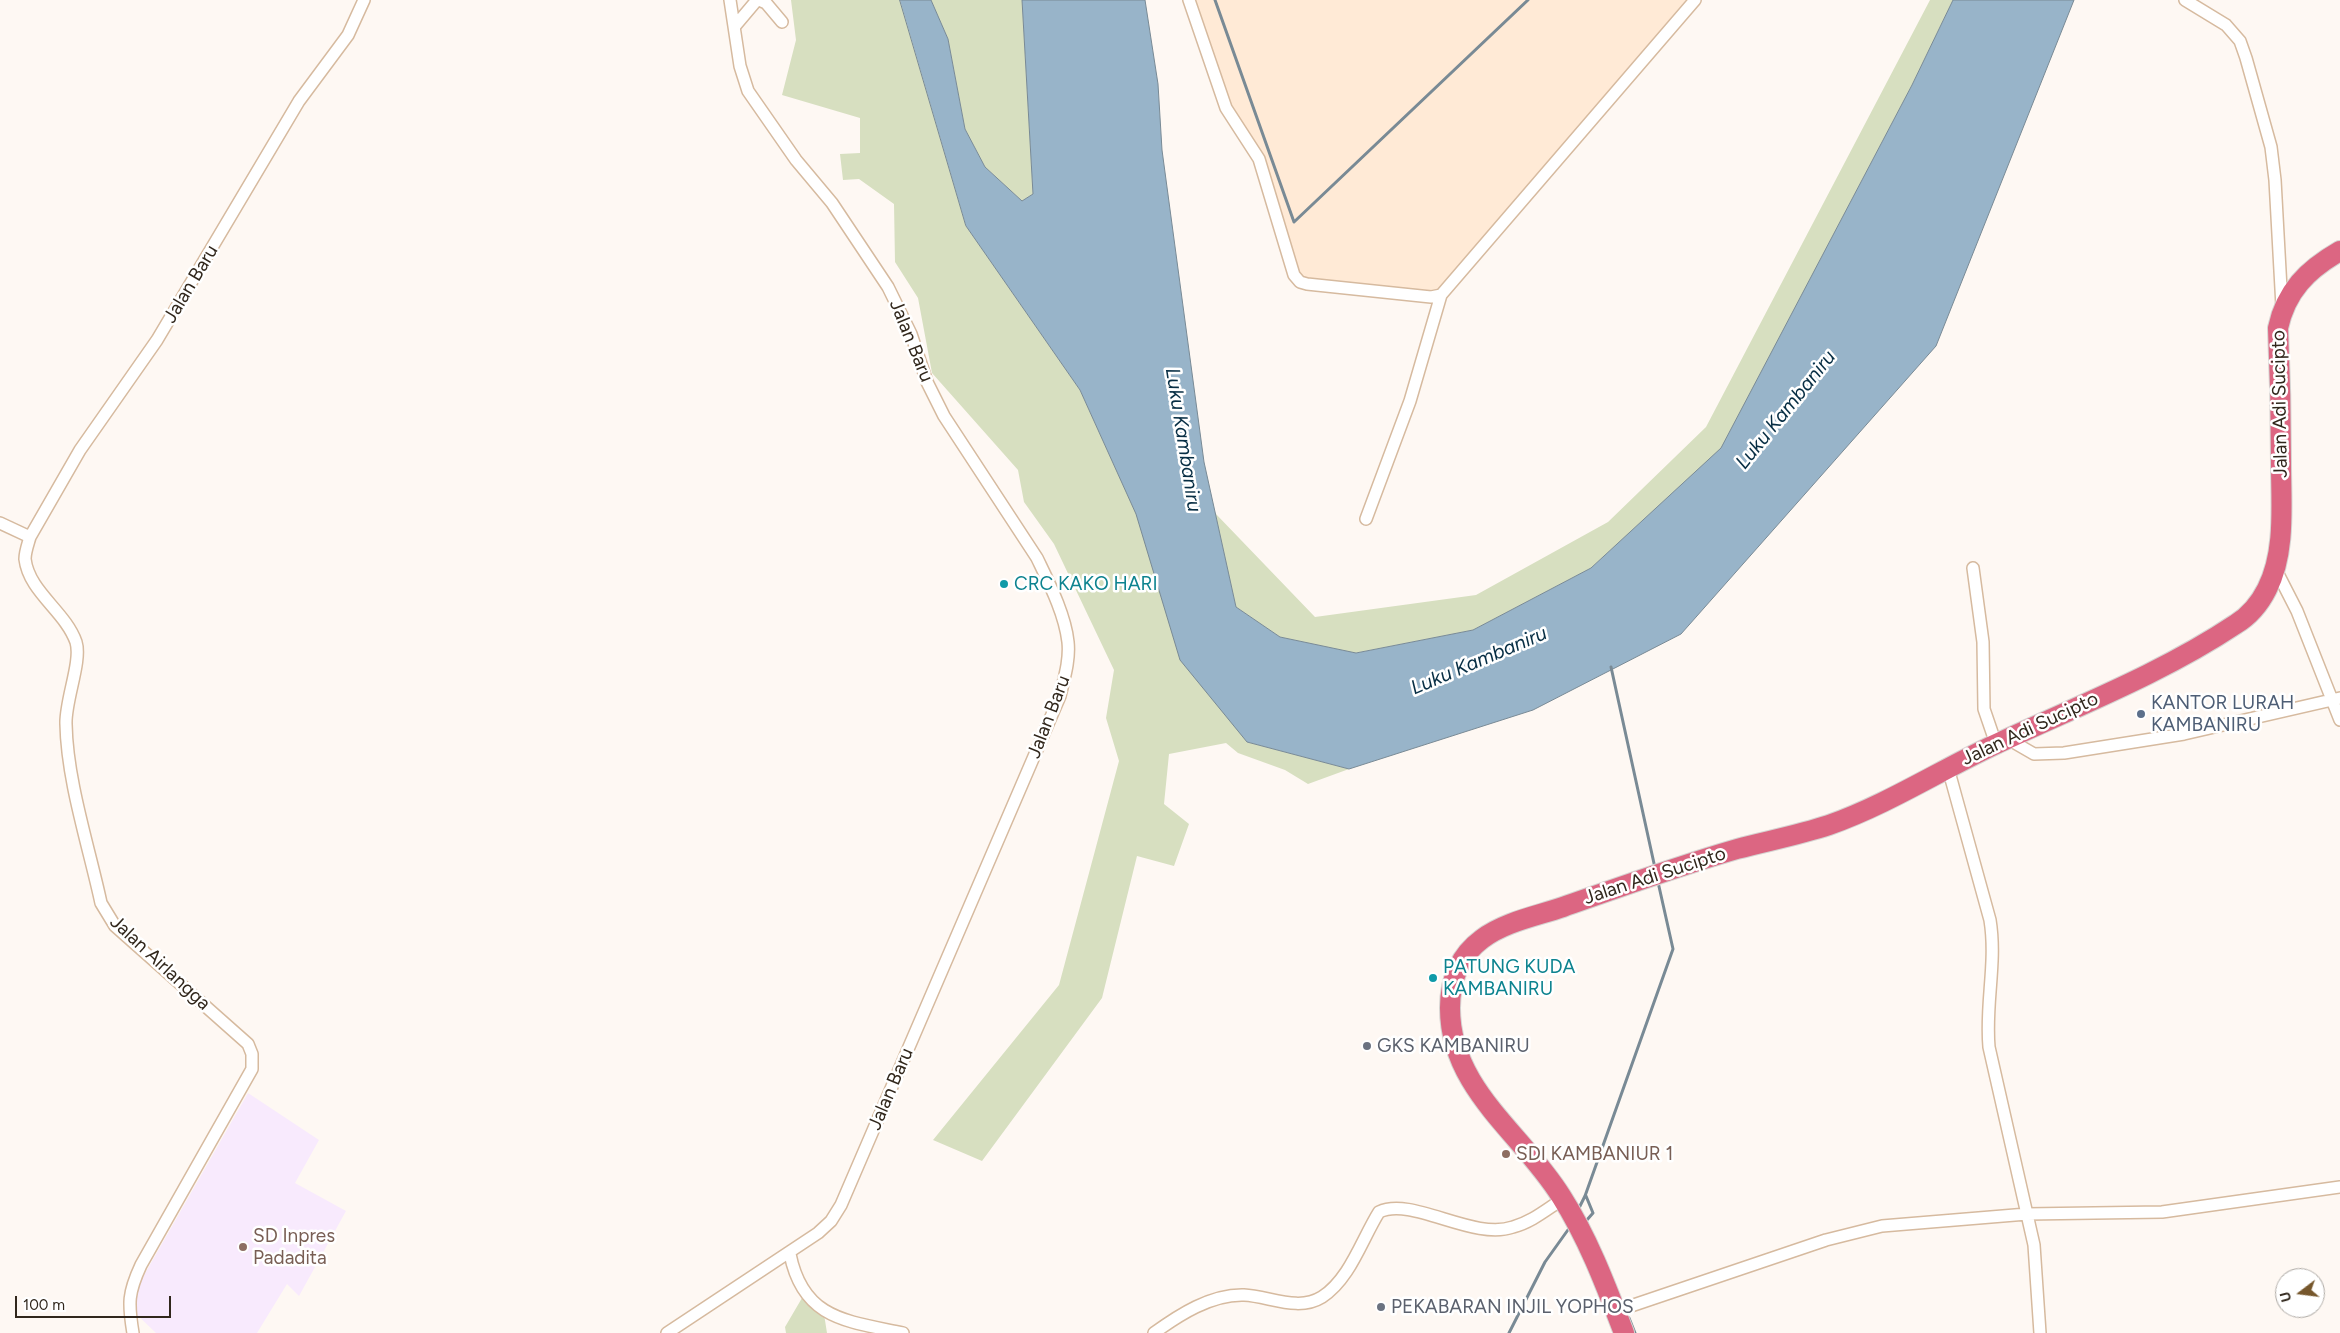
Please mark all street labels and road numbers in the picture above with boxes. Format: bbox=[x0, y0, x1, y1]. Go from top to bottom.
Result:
street label: Jalan Baru bbox=[159, 241, 223, 327]
street label: Jalan Baru bbox=[884, 296, 938, 386]
street label: Jalan Adi Sucipto bbox=[2267, 330, 2293, 478]
street label: Jalan Baru bbox=[1023, 672, 1075, 762]
street label: Jalan Adi Sucipto bbox=[1958, 687, 2102, 771]
street label: Jalan Adi Sucipto bbox=[1581, 842, 1729, 910]
street label: Jalan Airlangga bbox=[105, 911, 215, 1015]
street label: Jalan Baru bbox=[864, 1045, 918, 1133]

